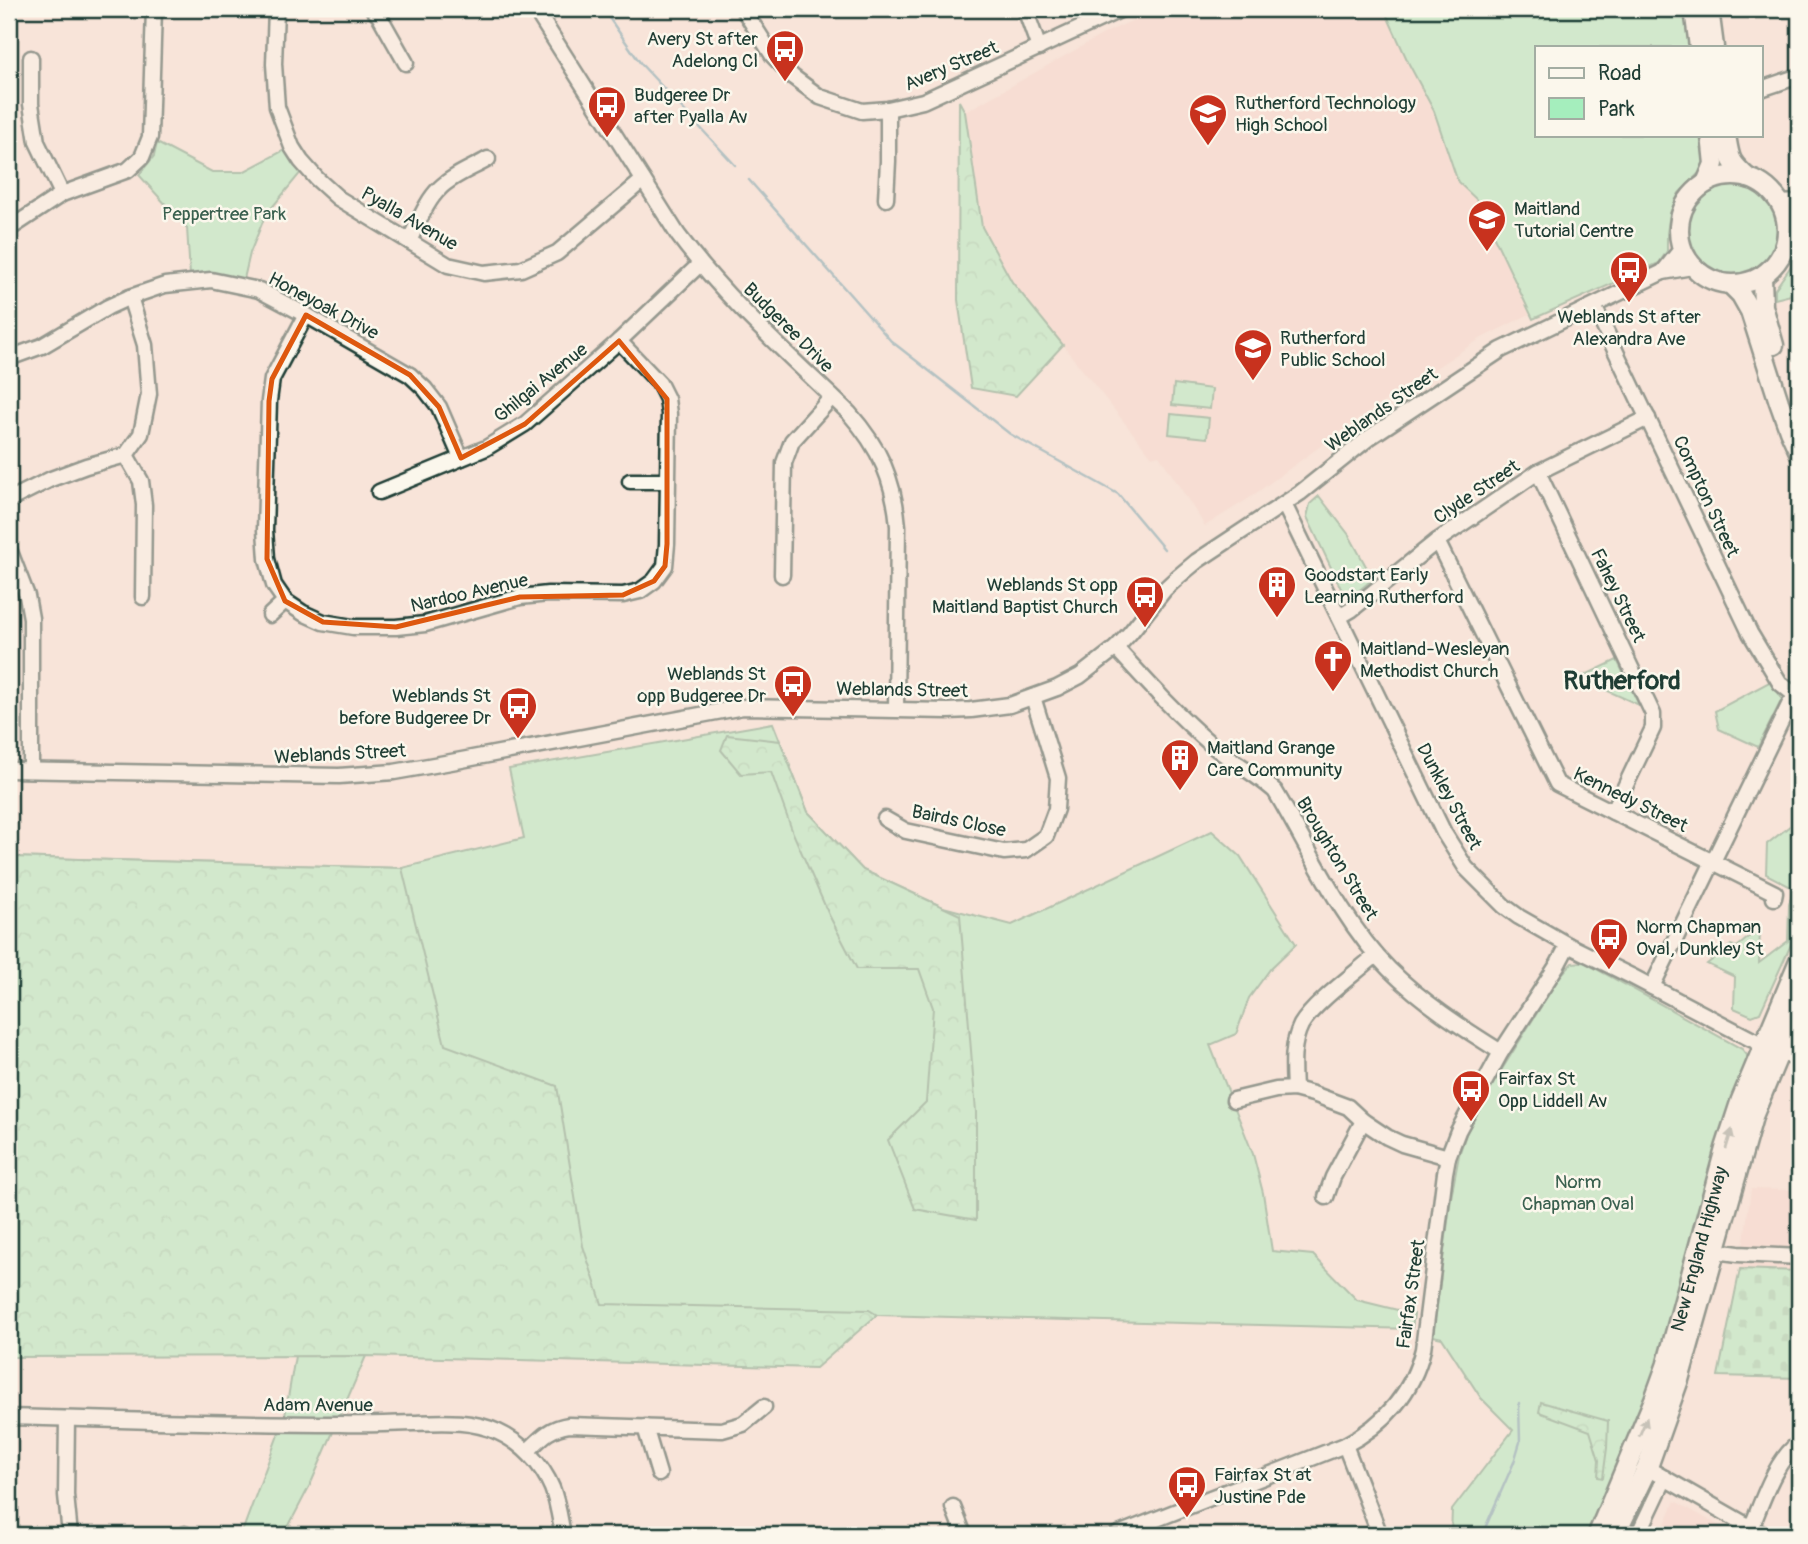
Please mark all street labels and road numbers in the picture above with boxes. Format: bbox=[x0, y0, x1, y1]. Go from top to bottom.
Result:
street label: Avery Street bbox=[901, 35, 1002, 96]
street label: Pyalla Avenue bbox=[357, 182, 463, 257]
street label: Honeyoak Drive bbox=[264, 267, 384, 345]
street label: Budgeree Drive bbox=[738, 277, 839, 378]
street label: Ghilgai Avenue bbox=[489, 337, 593, 428]
street label: Weblands Street bbox=[1321, 362, 1443, 457]
street label: Compton Street bbox=[1667, 432, 1745, 561]
street label: Clyde Street bbox=[1429, 454, 1525, 529]
street label: Fahey Street bbox=[1585, 545, 1651, 646]
street label: Nardoo Avenue bbox=[408, 568, 531, 618]
street label: Weblands Street bbox=[836, 677, 968, 703]
street label: Weblands Street bbox=[274, 739, 407, 769]
street label: Dunkley Street bbox=[1411, 739, 1487, 854]
street label: Kennedy Street bbox=[1569, 762, 1692, 838]
street label: Broughton Street bbox=[1291, 792, 1384, 925]
street label: Bairds Close bbox=[910, 799, 1009, 843]
street label: New England Highway bbox=[1666, 1164, 1733, 1334]
street label: Fairfax Street bbox=[1391, 1238, 1431, 1350]
street label: Adam Avenue bbox=[263, 1393, 374, 1417]

